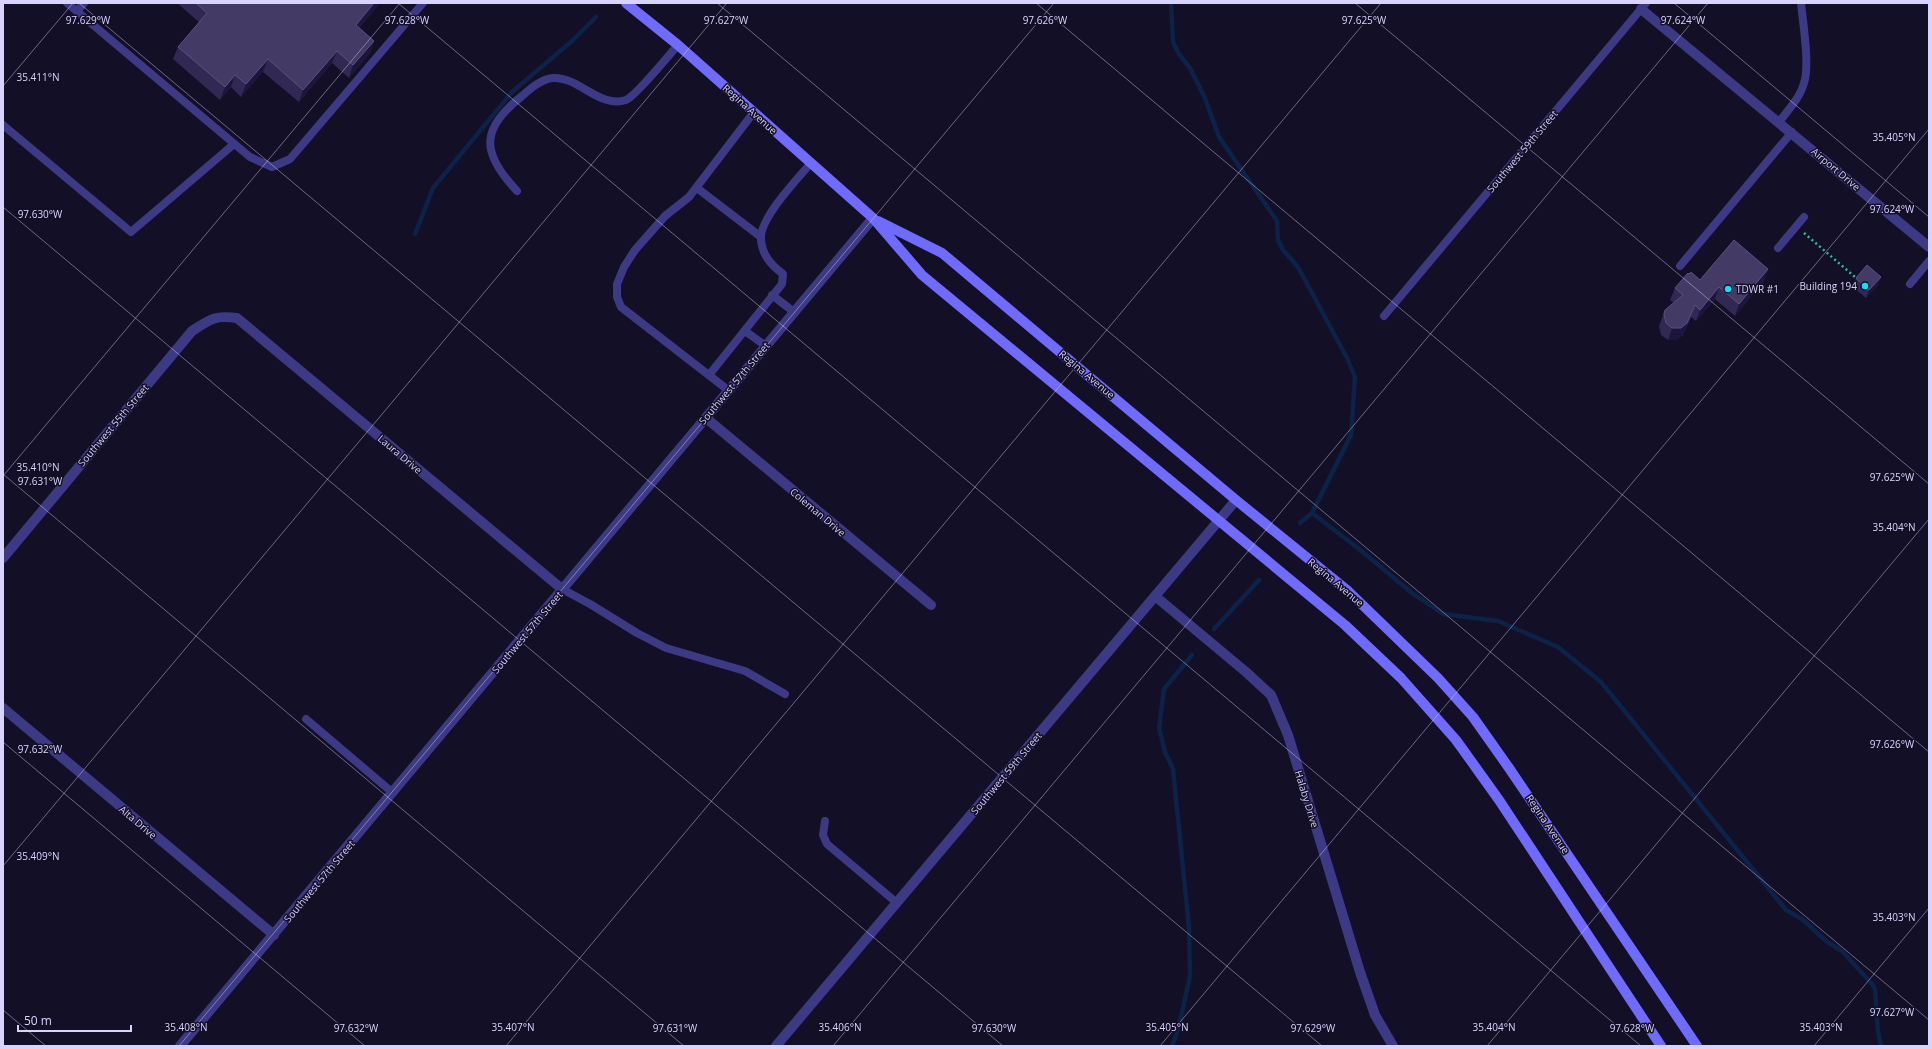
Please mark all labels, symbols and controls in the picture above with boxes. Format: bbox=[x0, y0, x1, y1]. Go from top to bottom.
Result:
text: 97.629°W bbox=[66, 13, 111, 27]
text: 97.628°W bbox=[385, 13, 430, 27]
text: 97.627°W bbox=[704, 13, 749, 27]
text: 97.626°W bbox=[1023, 13, 1068, 27]
text: 97.625°W bbox=[1342, 13, 1387, 27]
text: 97.624°W bbox=[1661, 13, 1706, 27]
text: 35.411°N bbox=[16, 70, 60, 84]
street label: Regina Avenue bbox=[720, 81, 781, 137]
street label: Southwest 59th Street bbox=[1483, 107, 1561, 195]
text: 35.405°N bbox=[1872, 130, 1916, 144]
street label: Airport Drive bbox=[1809, 144, 1864, 194]
text: 97.624°W bbox=[1870, 202, 1915, 216]
text: 97.630°W bbox=[18, 207, 63, 221]
place label: Building 194 bbox=[1799, 279, 1857, 293]
marker: Building 194 bbox=[1860, 281, 1870, 291]
place label: TDWR #1 bbox=[1736, 282, 1779, 296]
marker: TDWR #1 bbox=[1723, 284, 1733, 294]
street label: Southwest 57th Street bbox=[695, 339, 773, 427]
street label: Regina Avenue bbox=[1056, 347, 1118, 402]
street label: Southwest 55th Street bbox=[74, 381, 152, 469]
street label: Laura Drive bbox=[375, 431, 425, 477]
text: 35.410°N bbox=[16, 460, 60, 474]
text: 97.625°W bbox=[1870, 470, 1915, 484]
text: 97.631°W bbox=[18, 474, 63, 488]
street label: Coleman Drive bbox=[787, 485, 849, 540]
text: 35.404°N bbox=[1872, 520, 1916, 534]
street label: Regina Avenue bbox=[1305, 555, 1367, 610]
street label: Southwest 57th Street bbox=[488, 588, 566, 676]
street label: Southwest 59th Street bbox=[967, 729, 1045, 817]
text: 97.626°W bbox=[1870, 737, 1915, 751]
text: 97.632°W bbox=[18, 742, 63, 756]
street label: Halaby Drive bbox=[1292, 769, 1322, 830]
street label: Regina Avenue bbox=[1523, 792, 1573, 857]
street label: Alta Drive bbox=[116, 802, 160, 842]
street label: Southwest 57th Street bbox=[280, 837, 358, 925]
text: 35.409°N bbox=[16, 849, 60, 863]
text: 35.403°N bbox=[1872, 910, 1916, 924]
text: 97.627°W bbox=[1870, 1005, 1915, 1019]
scale bar bbox=[18, 1007, 131, 1033]
text: 50 m bbox=[24, 1012, 52, 1029]
text: 35.408°N bbox=[164, 1020, 208, 1034]
text: 35.407°N bbox=[491, 1020, 535, 1034]
text: 35.406°N bbox=[818, 1020, 862, 1034]
text: 35.405°N bbox=[1145, 1020, 1189, 1034]
text: 35.404°N bbox=[1472, 1020, 1516, 1034]
text: 35.403°N bbox=[1799, 1020, 1843, 1034]
text: 97.632°W bbox=[334, 1021, 379, 1035]
text: 97.631°W bbox=[653, 1021, 698, 1035]
text: 97.630°W bbox=[972, 1021, 1017, 1035]
text: 97.629°W bbox=[1291, 1021, 1336, 1035]
text: 97.628°W bbox=[1610, 1021, 1655, 1035]

